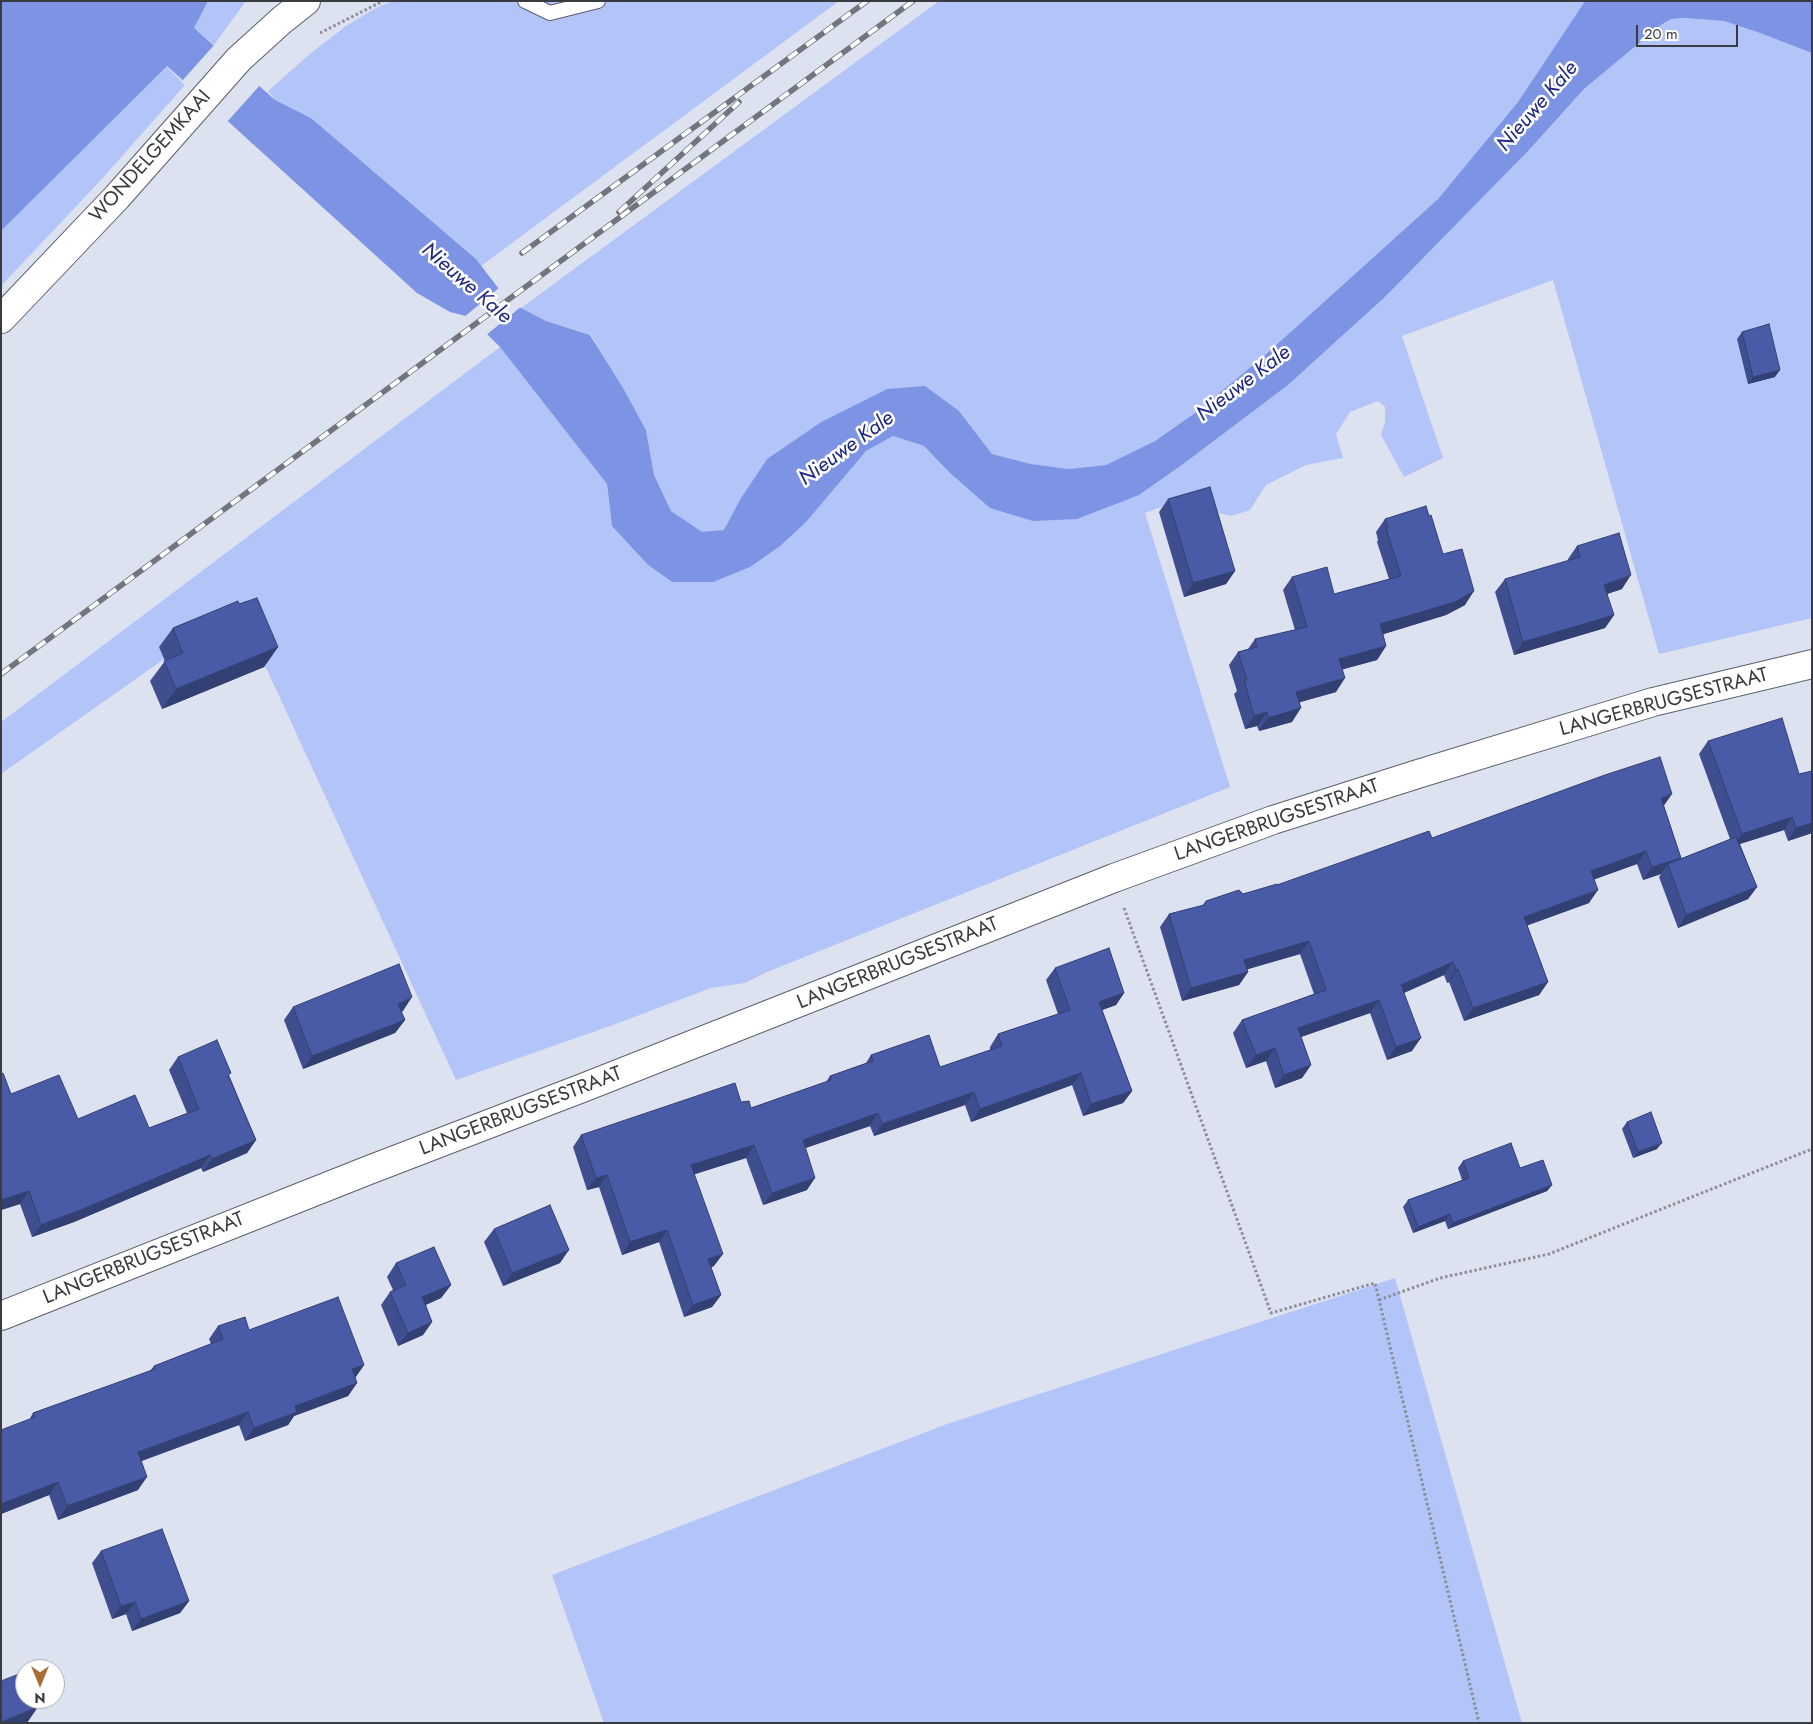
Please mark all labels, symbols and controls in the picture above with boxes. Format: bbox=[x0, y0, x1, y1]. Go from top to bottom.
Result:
scale bar bbox=[1638, 15, 1740, 47]
text: 20 m bbox=[1644, 23, 1678, 45]
water label: Nieuwe Kale bbox=[1492, 57, 1584, 157]
street label: WONDELGEMKAAI bbox=[85, 86, 217, 228]
water label: Nieuwe Kale bbox=[416, 238, 516, 330]
water label: Nieuwe Kale bbox=[1192, 341, 1296, 427]
water label: Nieuwe Kale bbox=[795, 406, 899, 492]
street label: LANGERBRUGSESTRAAT bbox=[1557, 664, 1771, 742]
street label: LANGERBRUGSESTRAAT bbox=[1172, 775, 1382, 867]
street label: LANGERBRUGSESTRAAT bbox=[794, 913, 1002, 1015]
street label: LANGERBRUGSESTRAAT bbox=[416, 1062, 626, 1162]
street label: LANGERBRUGSESTRAAT bbox=[40, 1208, 248, 1310]
north arrow bbox=[15, 1659, 65, 1709]
text: N bbox=[34, 1688, 46, 1708]

